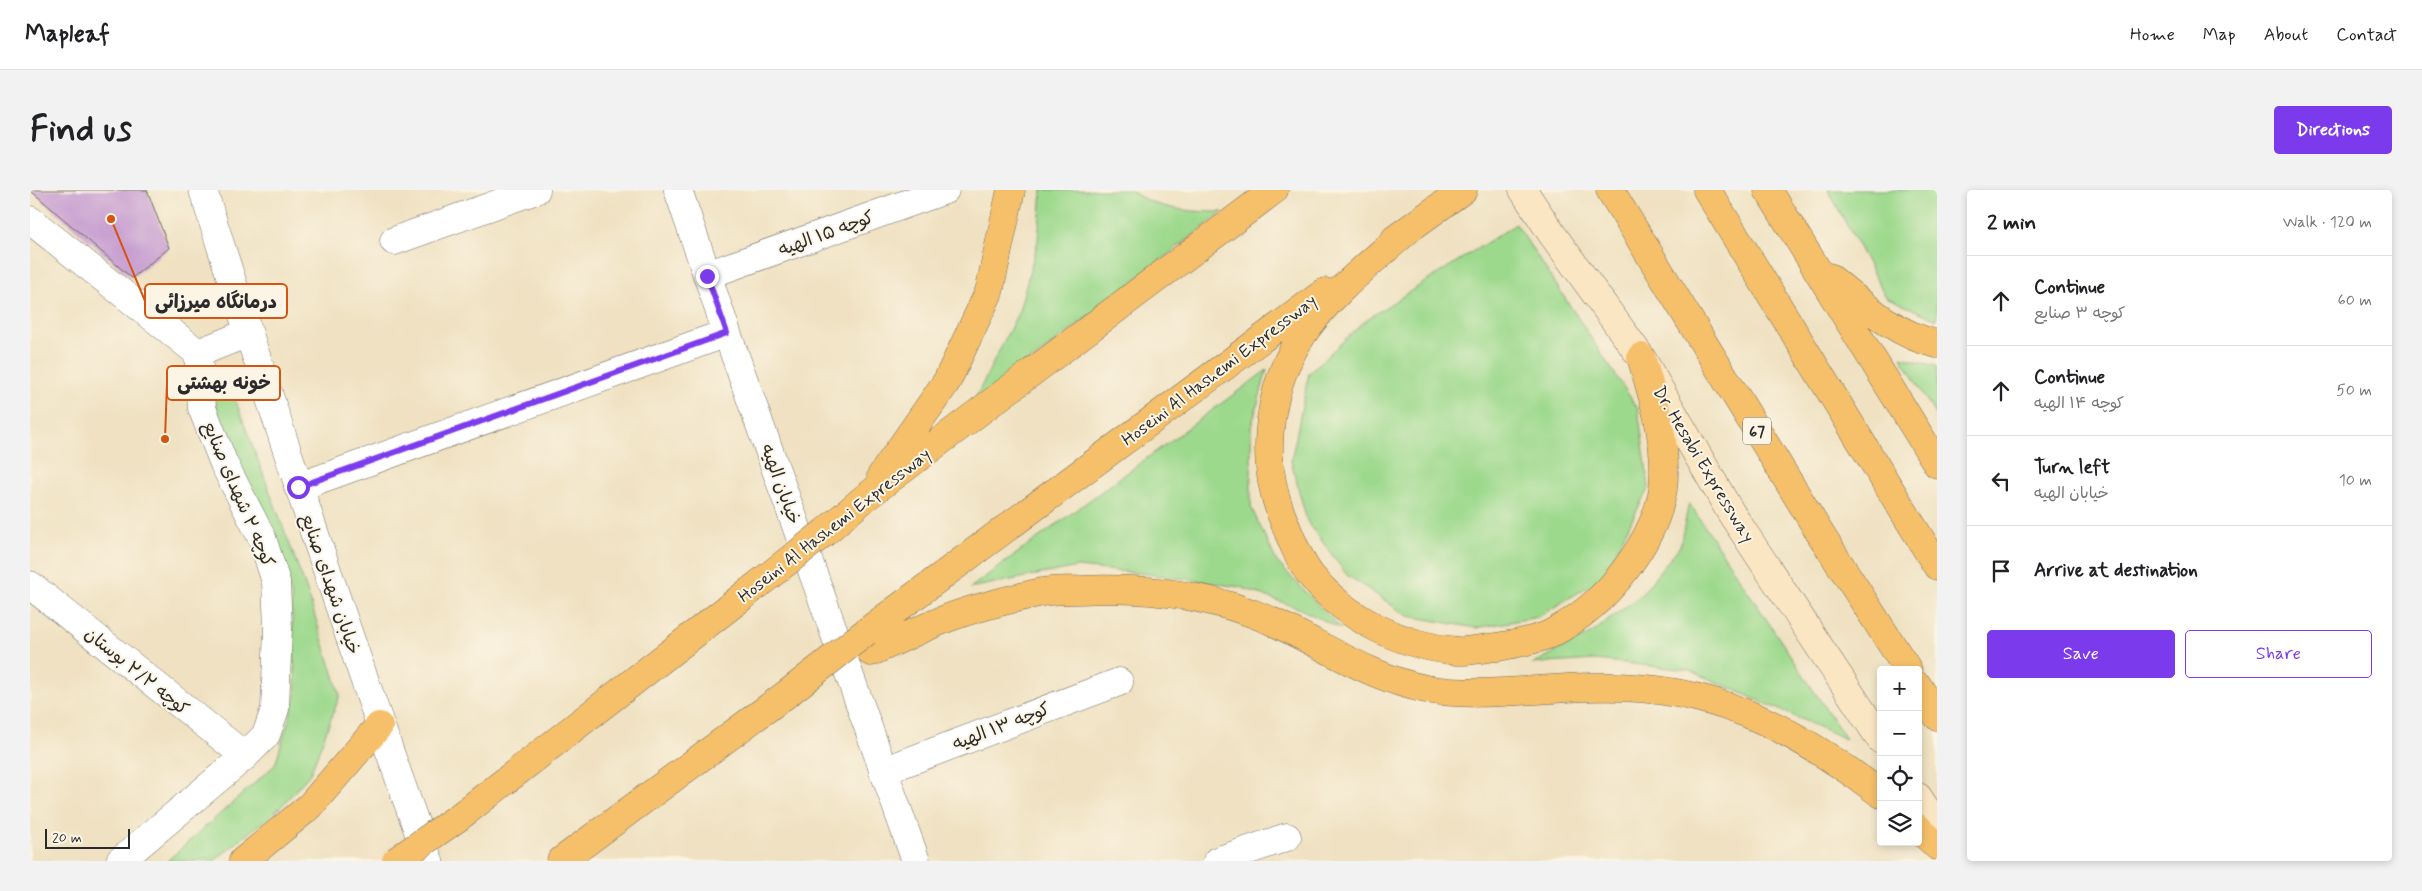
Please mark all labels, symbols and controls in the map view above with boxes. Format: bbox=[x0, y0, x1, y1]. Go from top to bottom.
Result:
text: Mapleaf bbox=[25, 19, 110, 50]
text: Home bbox=[2130, 23, 2175, 47]
text: Map bbox=[2203, 23, 2236, 47]
text: About bbox=[2264, 23, 2308, 47]
text: Contact bbox=[2336, 23, 2397, 47]
button: Directions bbox=[2274, 106, 2392, 154]
text: Find us bbox=[30, 107, 132, 153]
street label: کوچه ۱۵ الهیه bbox=[775, 205, 878, 262]
text: 2 min bbox=[1987, 209, 2036, 237]
text: Walk · 120 m bbox=[2283, 212, 2372, 233]
route end bbox=[696, 265, 719, 288]
text: Continue bbox=[2034, 275, 2105, 300]
callout: درمانگاه میرزائی bbox=[145, 284, 287, 318]
icon: ahead bbox=[1987, 287, 2015, 315]
street label: Hoseini Al Hashemi Expressway bbox=[1117, 289, 1322, 452]
text: درمانگاه میرزائی bbox=[155, 290, 277, 315]
text: 60 m bbox=[2338, 290, 2372, 311]
text: کوچه ۳ صنایع bbox=[2034, 303, 2125, 324]
text: Continue bbox=[2034, 365, 2105, 390]
callout: خونه بهشتی bbox=[167, 366, 280, 400]
text: خونه بهشتی bbox=[177, 371, 271, 396]
icon: ahead bbox=[1987, 377, 2015, 405]
text: 50 m bbox=[2336, 380, 2372, 401]
street label: Dr. Hesabi Expressway bbox=[1647, 382, 1760, 547]
text: کوچه ۱۴ الهیه bbox=[2034, 393, 2124, 414]
street label: کوچه ۲ شهدای صنایع bbox=[196, 418, 280, 571]
road number: 67 bbox=[1743, 418, 1771, 445]
street label: خیابان الهیه bbox=[754, 441, 806, 528]
street label: Hoseini Al Hashemi Expressway bbox=[733, 443, 936, 609]
text: Turn left bbox=[2034, 455, 2110, 480]
icon: left bbox=[1987, 467, 2015, 495]
text: 10 m bbox=[2339, 470, 2372, 491]
route start bbox=[287, 476, 310, 499]
text: خیابان الهیه bbox=[2034, 483, 2109, 504]
street label: خیابان شهدای صنایع bbox=[295, 511, 365, 658]
icon: arrive bbox=[1987, 557, 2015, 585]
text: Arrive at destination bbox=[2034, 558, 2198, 583]
street label: کوچه ۲/۲ بوستان bbox=[79, 622, 194, 721]
button: Save bbox=[1987, 630, 2175, 678]
button: Share bbox=[2185, 630, 2372, 678]
map controls bbox=[1877, 666, 1922, 846]
button: + bbox=[1877, 666, 1922, 711]
street label: کوچه ۱۳ الهیه bbox=[949, 697, 1054, 757]
button: − bbox=[1877, 711, 1922, 756]
button: locate bbox=[1877, 756, 1922, 801]
button: layers bbox=[1877, 801, 1922, 846]
scale bar bbox=[45, 826, 130, 849]
text: 20 m bbox=[52, 829, 82, 847]

